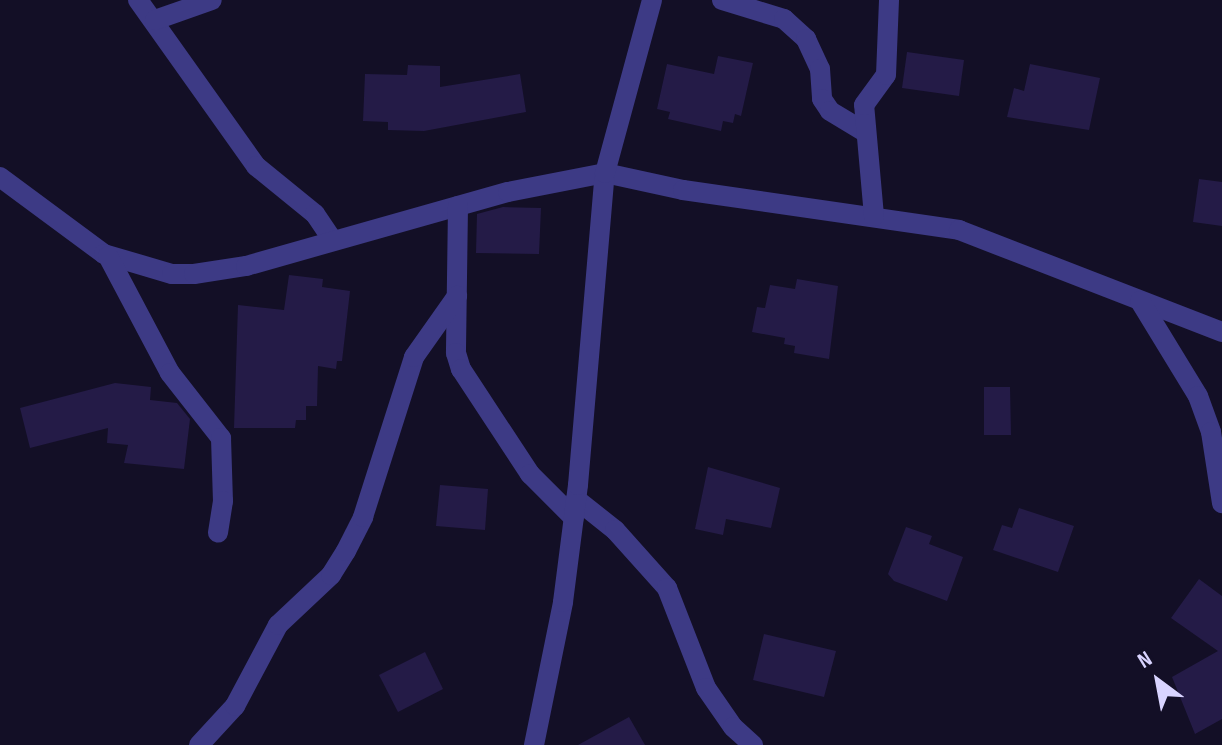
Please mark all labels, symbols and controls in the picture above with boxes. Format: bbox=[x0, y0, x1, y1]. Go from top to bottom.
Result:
north arrow bbox=[1118, 641, 1198, 721]
text: N bbox=[1133, 646, 1157, 675]

